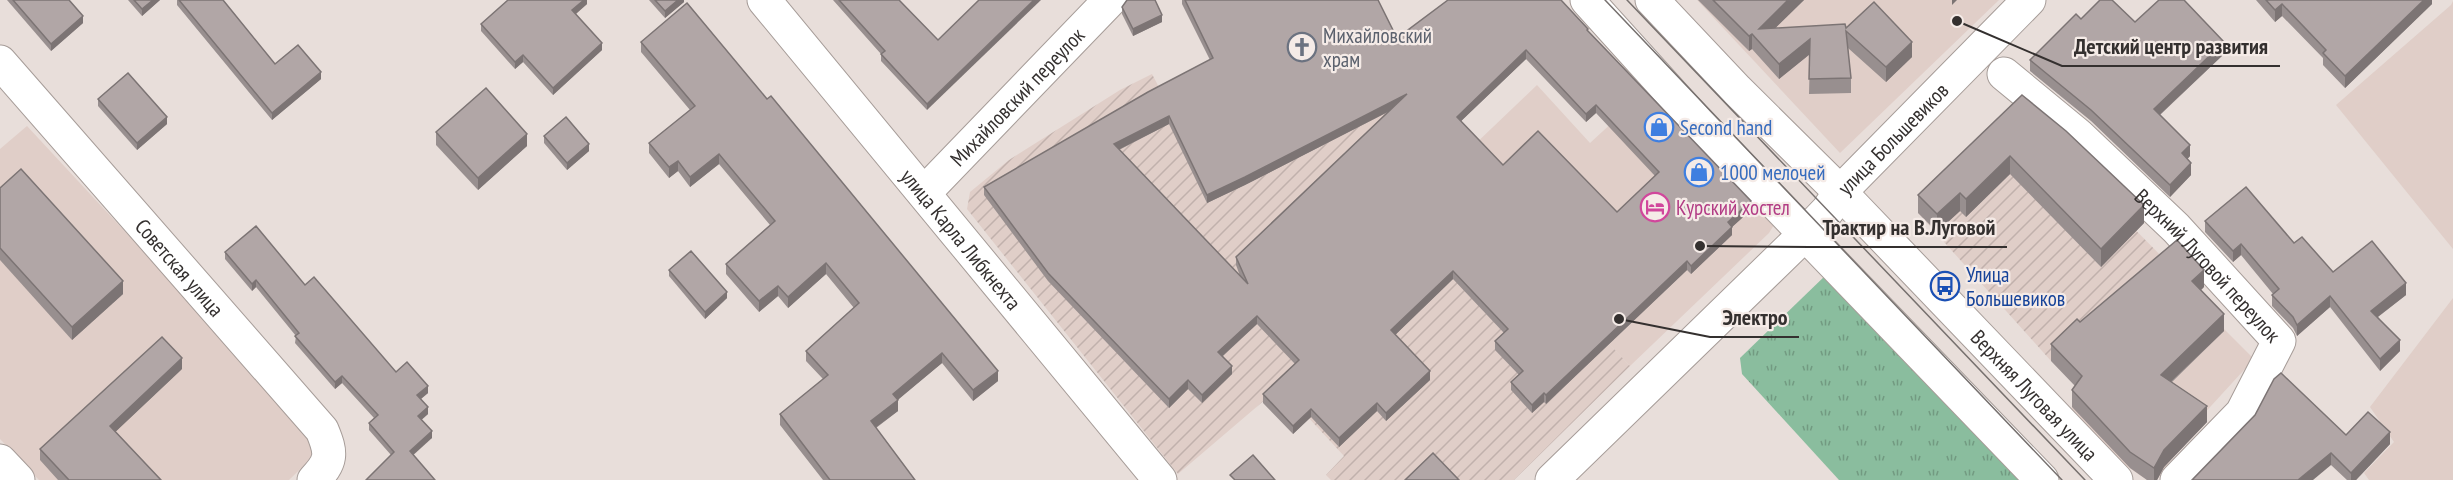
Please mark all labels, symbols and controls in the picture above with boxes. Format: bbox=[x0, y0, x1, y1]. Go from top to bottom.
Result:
street label: Михайловский переулок bbox=[944, 22, 1090, 171]
place label: Михайловский храм bbox=[1323, 22, 1432, 73]
callout: Детский центр развития bbox=[2062, 26, 2280, 66]
church icon: Михайловский храм bbox=[1286, 31, 1318, 63]
text: Детский центр развития bbox=[2074, 32, 2268, 60]
street label: улица Большевиков bbox=[1831, 77, 1954, 200]
shop icon: Second hand bbox=[1643, 111, 1675, 143]
place label: Second hand bbox=[1680, 114, 1772, 141]
shop icon: 1000 мелочей bbox=[1683, 156, 1715, 188]
place label: 1000 мелочей bbox=[1720, 159, 1825, 186]
street label: улица Карла Либкнехта bbox=[895, 163, 1027, 315]
street label: Верхний Луговой переулок bbox=[2129, 183, 2287, 348]
hotel icon: Курский хостел bbox=[1639, 191, 1671, 223]
place label: Курский хостел bbox=[1676, 194, 1790, 221]
callout: Трактир на В.Луговой bbox=[1810, 207, 2007, 247]
street label: Советская улица bbox=[130, 213, 230, 322]
text: Трактир на В.Луговой bbox=[1823, 213, 1995, 241]
place label: Улица Большевиков bbox=[1966, 261, 2065, 312]
bus stop icon: Улица Большевиков bbox=[1929, 270, 1961, 302]
callout: Электро bbox=[1710, 297, 1799, 337]
text: Электро bbox=[1722, 303, 1788, 331]
street label: Верхняя Луговая улица bbox=[1965, 324, 2104, 466]

